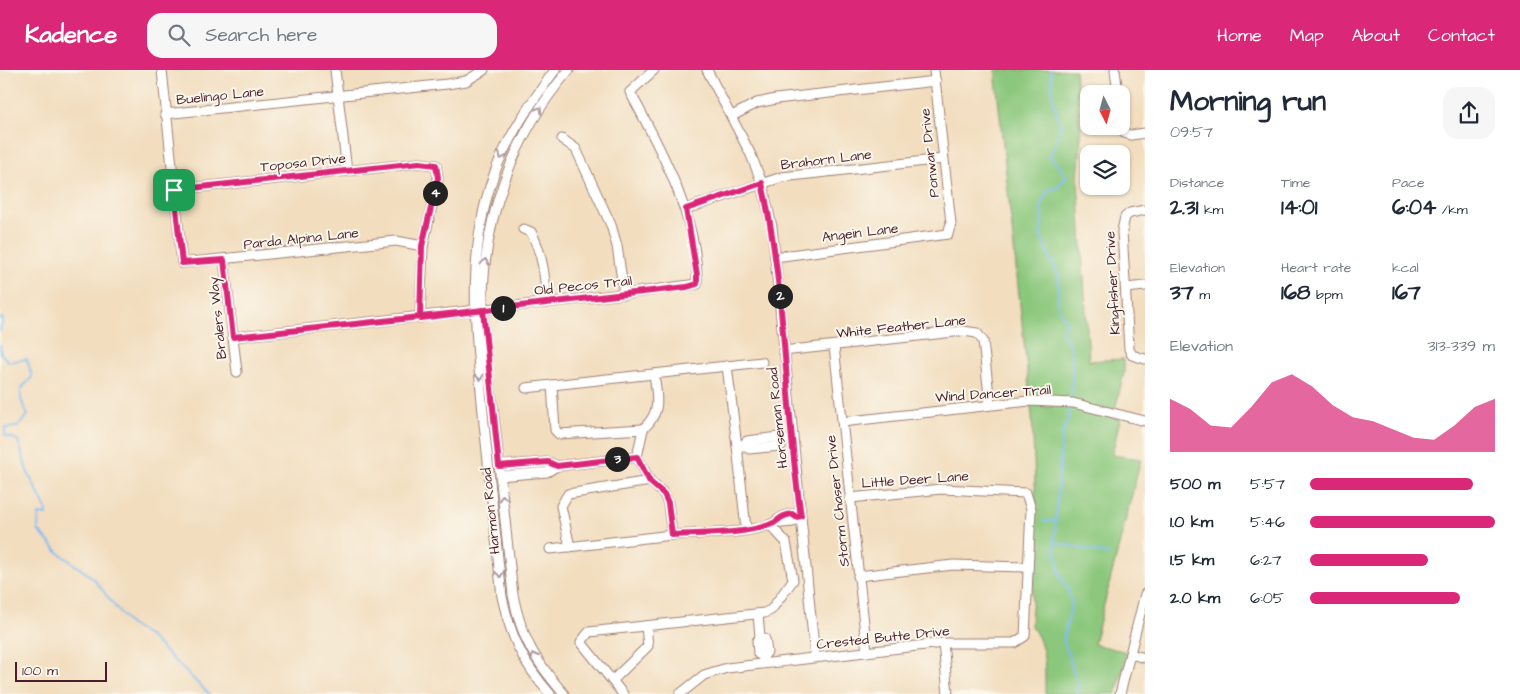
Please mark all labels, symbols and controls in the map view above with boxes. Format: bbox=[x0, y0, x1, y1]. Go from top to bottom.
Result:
search box bbox=[147, 13, 497, 58]
text: Kadence bbox=[25, 18, 117, 52]
icon: search bbox=[165, 21, 193, 49]
text: Search here bbox=[205, 22, 317, 49]
text: Home bbox=[1217, 23, 1262, 48]
text: Map bbox=[1290, 23, 1324, 48]
text: About bbox=[1352, 23, 1400, 48]
text: Contact bbox=[1428, 23, 1495, 48]
street label: Buelingo Lane bbox=[175, 81, 265, 111]
text: Morning run bbox=[1170, 82, 1326, 121]
north arrow bbox=[1080, 85, 1130, 135]
map controls bbox=[1080, 85, 1130, 195]
button: share bbox=[1443, 87, 1495, 139]
one-way arrow bbox=[533, 106, 543, 115]
street label: Ponwar Drive bbox=[915, 107, 945, 198]
text: 09:57 bbox=[1170, 121, 1213, 143]
street label: Brahorn Lane bbox=[780, 144, 873, 175]
button: layers bbox=[1080, 145, 1130, 195]
street label: Toposa Drive bbox=[259, 149, 347, 177]
one-way arrow bbox=[498, 151, 508, 160]
pin bbox=[153, 169, 195, 211]
text: Distance bbox=[1170, 173, 1224, 193]
text: Time bbox=[1281, 173, 1310, 193]
text: Pace bbox=[1392, 173, 1424, 193]
icon: arrive bbox=[160, 176, 188, 204]
pin: 4 bbox=[422, 180, 448, 206]
text: 4 bbox=[431, 183, 440, 203]
text: 2.31 bbox=[1170, 193, 1198, 222]
text: 14:01 bbox=[1281, 193, 1317, 222]
text: 6:04 bbox=[1392, 193, 1436, 222]
text: km bbox=[1198, 200, 1223, 220]
text: /km bbox=[1436, 200, 1468, 220]
street label: Angein Lane bbox=[821, 218, 900, 248]
street label: Parda Alpina Lane bbox=[242, 223, 360, 255]
street label: Kingfisher Drive bbox=[1100, 230, 1126, 335]
one-way arrow bbox=[479, 257, 490, 265]
text: Elevation bbox=[1170, 258, 1225, 278]
text: Heart rate bbox=[1281, 258, 1351, 278]
text: kcal bbox=[1392, 258, 1419, 278]
street label: Old Pecos Trail bbox=[533, 271, 633, 301]
street label: Bralers Way bbox=[204, 275, 232, 360]
text: 37 bbox=[1170, 278, 1194, 307]
text: 168 bbox=[1281, 278, 1310, 307]
text: 167 bbox=[1392, 278, 1421, 307]
pin: 2 bbox=[768, 284, 792, 308]
text: m bbox=[1194, 285, 1210, 305]
text: bpm bbox=[1310, 285, 1343, 305]
text: 2 bbox=[776, 286, 785, 306]
pin: 1 bbox=[490, 296, 516, 320]
text: 1 bbox=[503, 298, 504, 318]
street label: White Feather Lane bbox=[835, 310, 967, 344]
text: Elevation bbox=[1170, 335, 1233, 357]
text: 313–339 m bbox=[1427, 335, 1495, 357]
street label: Horseman Road bbox=[763, 366, 793, 469]
one-way arrow bbox=[474, 373, 485, 381]
street label: Wind Dancer Trail bbox=[935, 380, 1052, 408]
street label: Storm Chaser Drive bbox=[821, 434, 855, 568]
pin: 3 bbox=[604, 446, 630, 472]
text: 3 bbox=[614, 449, 621, 469]
street label: Little Deer Lane bbox=[861, 466, 970, 494]
street label: Harmon Road bbox=[477, 467, 505, 555]
text: 500 m bbox=[1170, 473, 1220, 495]
text: 5:57 bbox=[1250, 473, 1285, 495]
one-way arrow bbox=[498, 494, 509, 502]
text: 1.0 km bbox=[1170, 511, 1213, 533]
text: 5:46 bbox=[1250, 511, 1285, 533]
text: 1.5 km bbox=[1170, 549, 1214, 571]
text: 6:27 bbox=[1250, 549, 1282, 571]
one-way arrow bbox=[494, 570, 505, 578]
text: 2.0 km bbox=[1170, 587, 1220, 609]
text: 6:05 bbox=[1250, 587, 1284, 609]
street label: Crested Butte Drive bbox=[816, 621, 951, 655]
one-way arrow bbox=[530, 652, 540, 661]
scale bar bbox=[15, 659, 108, 682]
text: 100 m bbox=[22, 661, 58, 681]

